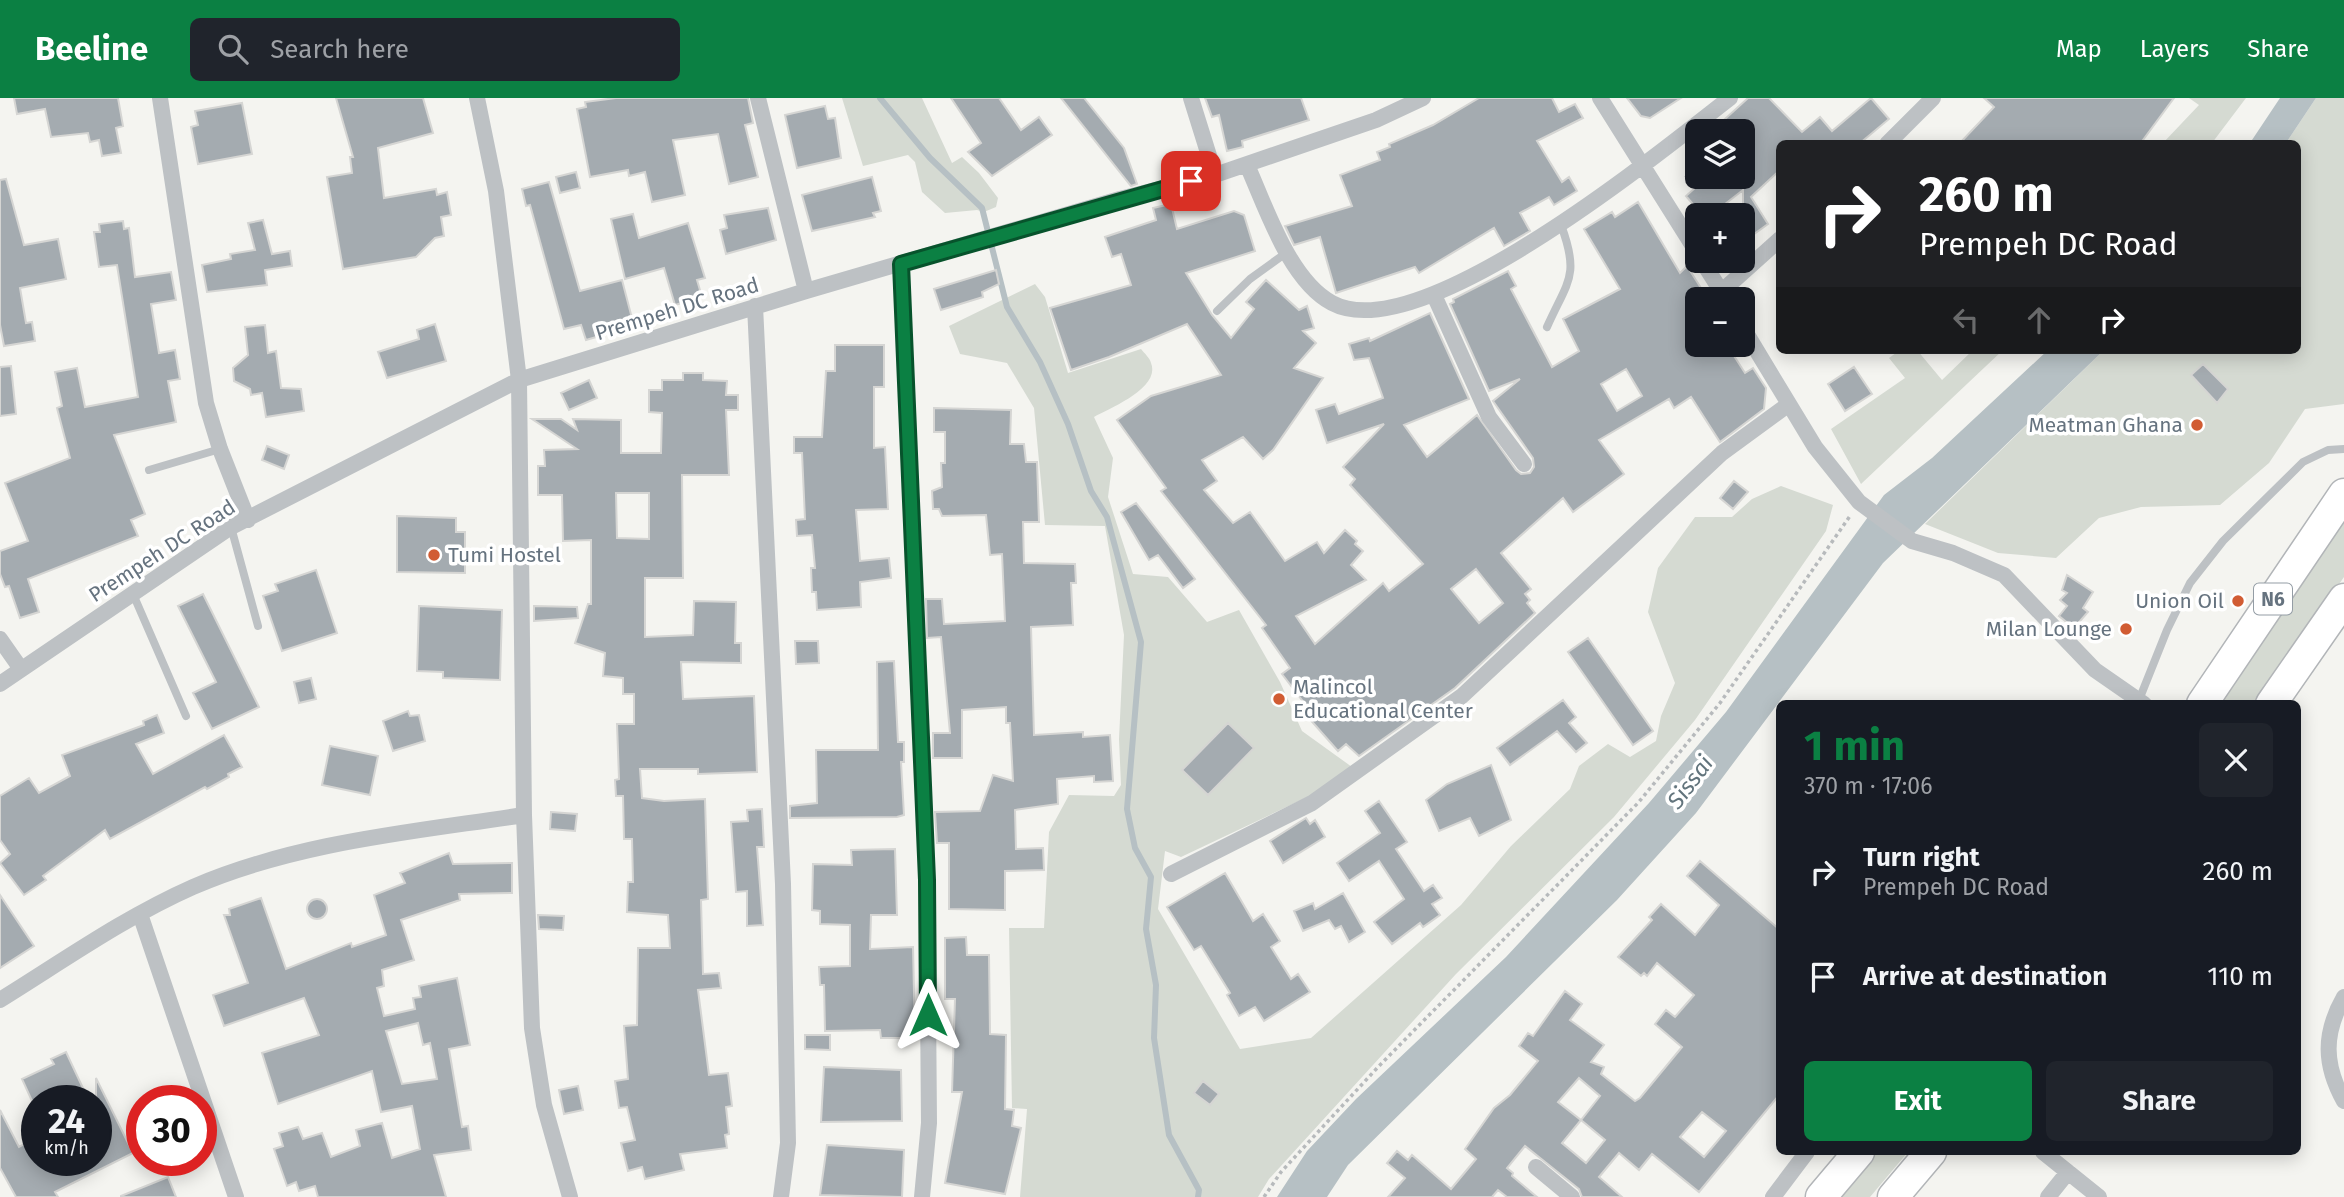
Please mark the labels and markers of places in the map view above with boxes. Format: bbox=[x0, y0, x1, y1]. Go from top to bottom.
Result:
pin bbox=[1161, 151, 1221, 211]
place label: Meatman Ghana bbox=[2028, 412, 2183, 438]
marker: Meatman Ghana bbox=[2189, 417, 2205, 433]
place label: Tumi Hostel bbox=[448, 542, 561, 568]
marker: Tumi Hostel bbox=[426, 547, 442, 563]
place label: Union Oil bbox=[2135, 588, 2224, 614]
marker: Union Oil bbox=[2230, 593, 2246, 609]
place label: Milan Lounge bbox=[1986, 616, 2112, 642]
marker: Milan Lounge bbox=[2118, 621, 2134, 637]
place label: Malincol Educational Center bbox=[1293, 674, 1473, 724]
marker: Malincol Educational Center bbox=[1271, 691, 1287, 707]

